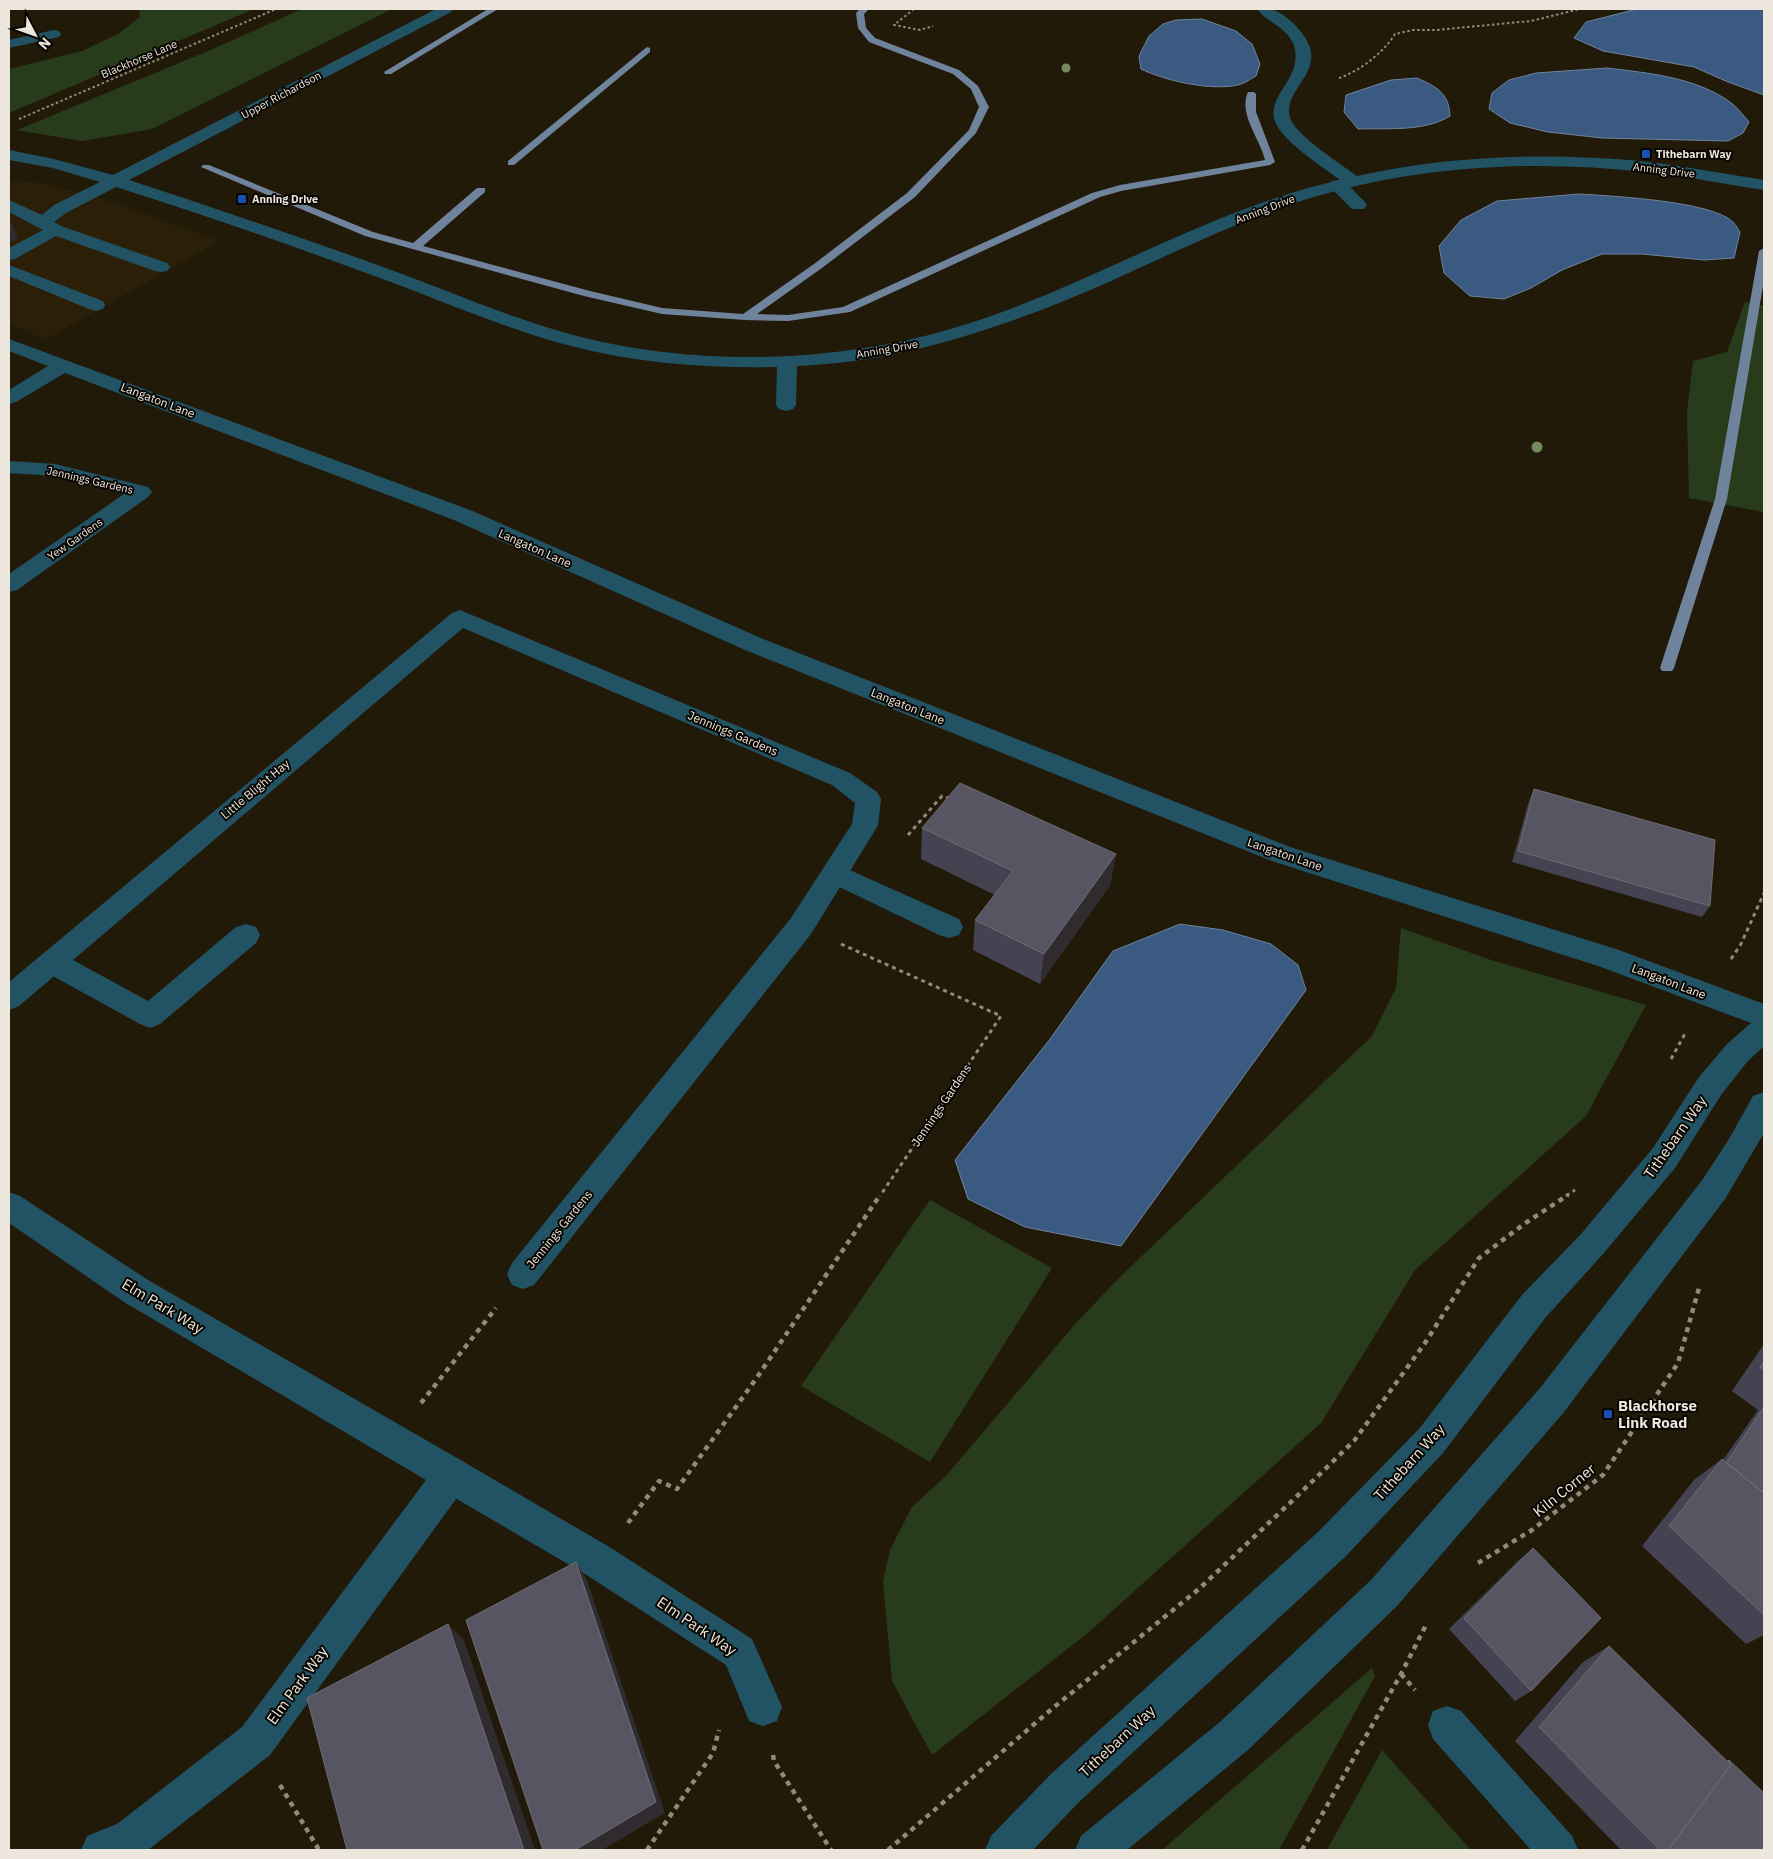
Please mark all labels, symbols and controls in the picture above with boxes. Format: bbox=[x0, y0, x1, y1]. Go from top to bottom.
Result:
north arrow bbox=[10, 10, 60, 60]
text: N bbox=[35, 34, 55, 53]
street label: Blackhorse Lane bbox=[99, 37, 179, 81]
street label: Upper Richardson bbox=[239, 68, 323, 122]
place label: Tithebarn Way bbox=[1656, 147, 1732, 161]
marker: Tithebarn Way bbox=[1640, 148, 1652, 160]
street label: Anning Drive bbox=[1632, 159, 1696, 181]
street label: Anning Drive bbox=[1233, 191, 1297, 227]
place label: Anning Drive bbox=[252, 192, 318, 206]
marker: Anning Drive bbox=[236, 193, 248, 205]
street label: Anning Drive bbox=[855, 337, 919, 361]
street label: Langaton Lane bbox=[119, 379, 198, 421]
street label: Jennings Gardens bbox=[45, 463, 135, 497]
street label: Yew Gardens bbox=[45, 515, 105, 563]
street label: Langaton Lane bbox=[496, 525, 574, 571]
street label: Langaton Lane bbox=[869, 684, 947, 728]
street label: Jennings Gardens bbox=[686, 707, 780, 759]
street label: Little Blight Hay bbox=[218, 756, 292, 822]
street label: Langaton Lane bbox=[1246, 834, 1325, 874]
street label: Langaton Lane bbox=[1630, 960, 1709, 1002]
street label: Jennings Gardens bbox=[908, 1061, 974, 1149]
street label: Tithebarn Way bbox=[1639, 1091, 1711, 1182]
street label: Jennings Gardens bbox=[523, 1187, 595, 1271]
street label: Elm Park Way bbox=[119, 1274, 208, 1338]
place label: Blackhorse Link Road bbox=[1618, 1396, 1697, 1432]
marker: Blackhorse Link Road bbox=[1602, 1408, 1614, 1420]
street label: Tithebarn Way bbox=[1369, 1419, 1449, 1504]
street label: Kiln Corner bbox=[1529, 1459, 1599, 1521]
street label: Elm Park Way bbox=[654, 1592, 741, 1660]
street label: Elm Park Way bbox=[262, 1642, 332, 1728]
street label: Tithebarn Way bbox=[1075, 1701, 1159, 1781]

